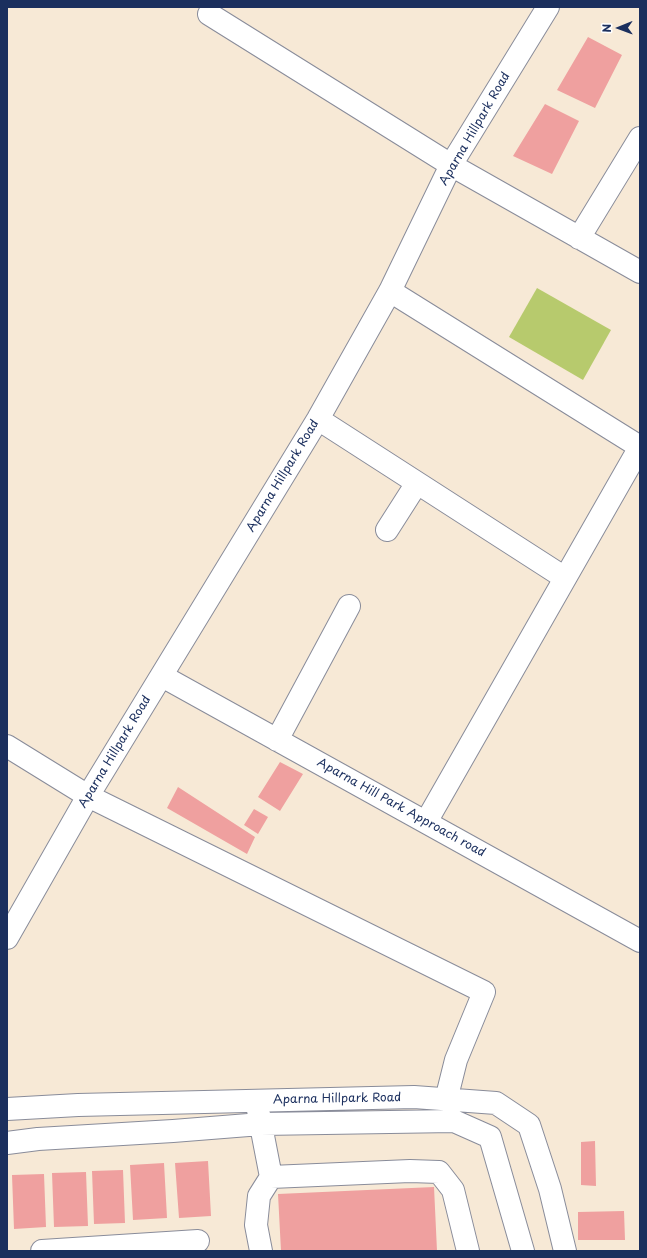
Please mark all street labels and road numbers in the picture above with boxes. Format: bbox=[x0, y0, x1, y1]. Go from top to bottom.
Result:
street label: Aparna Hillpark Road bbox=[437, 70, 513, 188]
street label: Aparna Hillpark Road bbox=[244, 417, 322, 535]
street label: Aparna Hillpark Road bbox=[76, 693, 154, 811]
street label: Aparna Hill Park Approach road bbox=[314, 756, 488, 860]
street label: Aparna Hillpark Road bbox=[273, 1091, 401, 1107]

